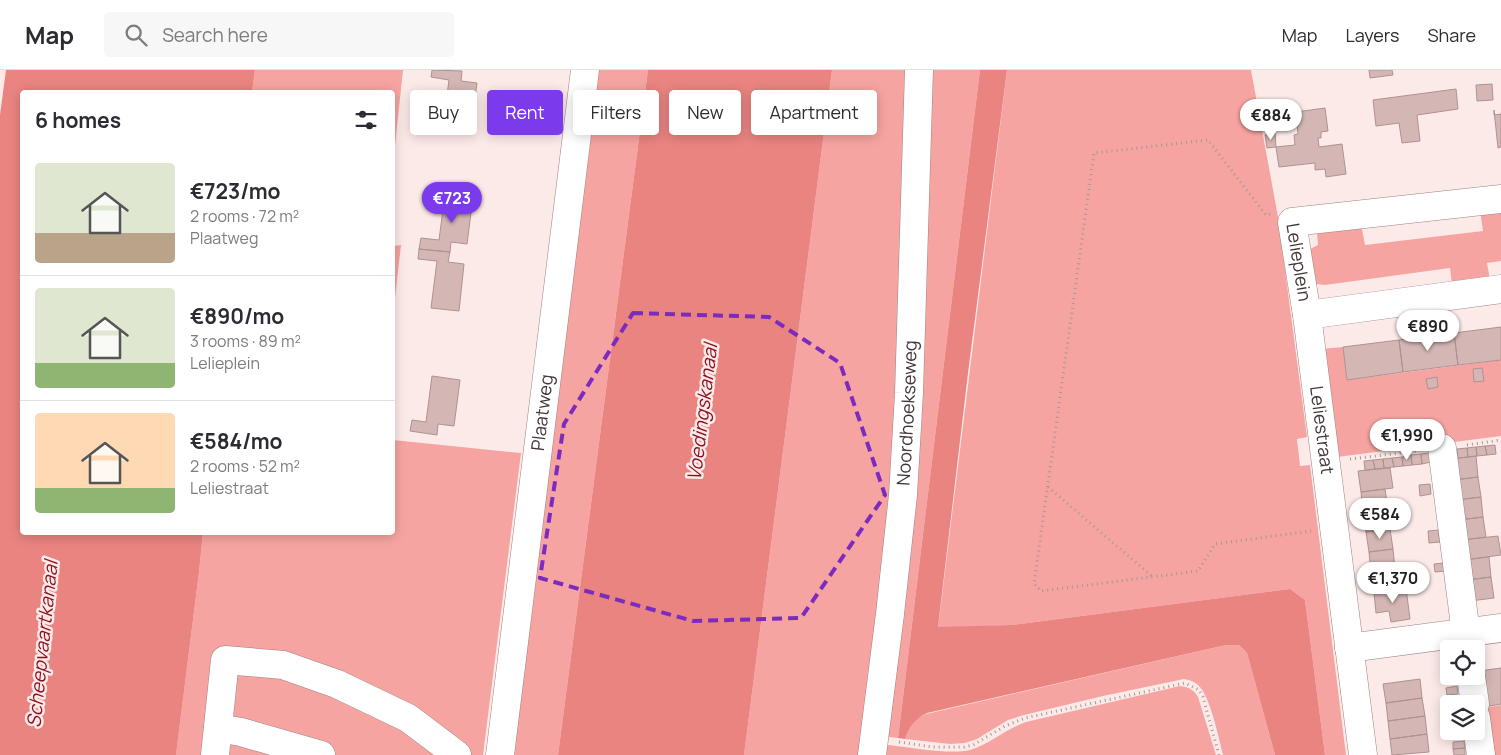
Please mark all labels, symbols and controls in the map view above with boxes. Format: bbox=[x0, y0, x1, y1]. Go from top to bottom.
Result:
search box bbox=[104, 12, 454, 57]
text: Map bbox=[25, 18, 74, 51]
icon: search bbox=[122, 21, 150, 49]
text: Search here bbox=[162, 22, 268, 48]
text: Map bbox=[1282, 23, 1317, 47]
text: Layers bbox=[1345, 23, 1399, 47]
text: Share bbox=[1427, 23, 1476, 47]
chip: Buy bbox=[410, 90, 477, 135]
chip: Rent bbox=[487, 90, 563, 135]
chip: Filters bbox=[573, 90, 659, 135]
chip: New bbox=[669, 90, 741, 135]
chip: Apartment bbox=[751, 90, 877, 135]
pin: €884 bbox=[1241, 98, 1301, 141]
text: €884 bbox=[1251, 104, 1291, 126]
text: 6 homes bbox=[35, 106, 121, 134]
icon: filters bbox=[352, 106, 380, 134]
text: €723/mo bbox=[190, 177, 280, 205]
pin: €723 bbox=[422, 182, 482, 224]
icon: home bbox=[75, 183, 135, 243]
text: €723 bbox=[433, 187, 471, 209]
text: 2 rooms · 72 m² bbox=[190, 205, 299, 227]
street label: Lelieplein bbox=[1281, 221, 1318, 303]
text: Plaatweg bbox=[190, 227, 258, 249]
text: €890/mo bbox=[190, 302, 284, 330]
icon: home bbox=[75, 308, 135, 368]
pin: €890 bbox=[1398, 310, 1458, 352]
text: €890 bbox=[1407, 315, 1449, 337]
text: 3 rooms · 89 m² bbox=[190, 330, 301, 352]
water label: Voedingskanaal bbox=[681, 340, 724, 482]
street label: Noordhoekseweg bbox=[891, 340, 922, 486]
text: Lelieplein bbox=[190, 352, 260, 374]
street label: Plaatweg bbox=[525, 373, 558, 452]
street label: Leliestraat bbox=[1305, 384, 1340, 475]
pin: €1,990 bbox=[1366, 418, 1448, 461]
text: €1,990 bbox=[1381, 424, 1433, 446]
text: €584/mo bbox=[190, 427, 282, 455]
icon: home bbox=[75, 433, 135, 493]
text: 2 rooms · 52 m² bbox=[190, 455, 300, 477]
text: Leliestraat bbox=[190, 477, 269, 499]
pin: €584 bbox=[1350, 498, 1410, 540]
text: €584 bbox=[1360, 503, 1400, 525]
water label: Scheepvaartkanaal bbox=[20, 557, 64, 729]
pin: €1,370 bbox=[1352, 562, 1434, 604]
text: €1,370 bbox=[1368, 567, 1418, 589]
map controls bbox=[1440, 640, 1485, 740]
button: locate bbox=[1440, 640, 1485, 685]
button: layers bbox=[1440, 695, 1485, 740]

